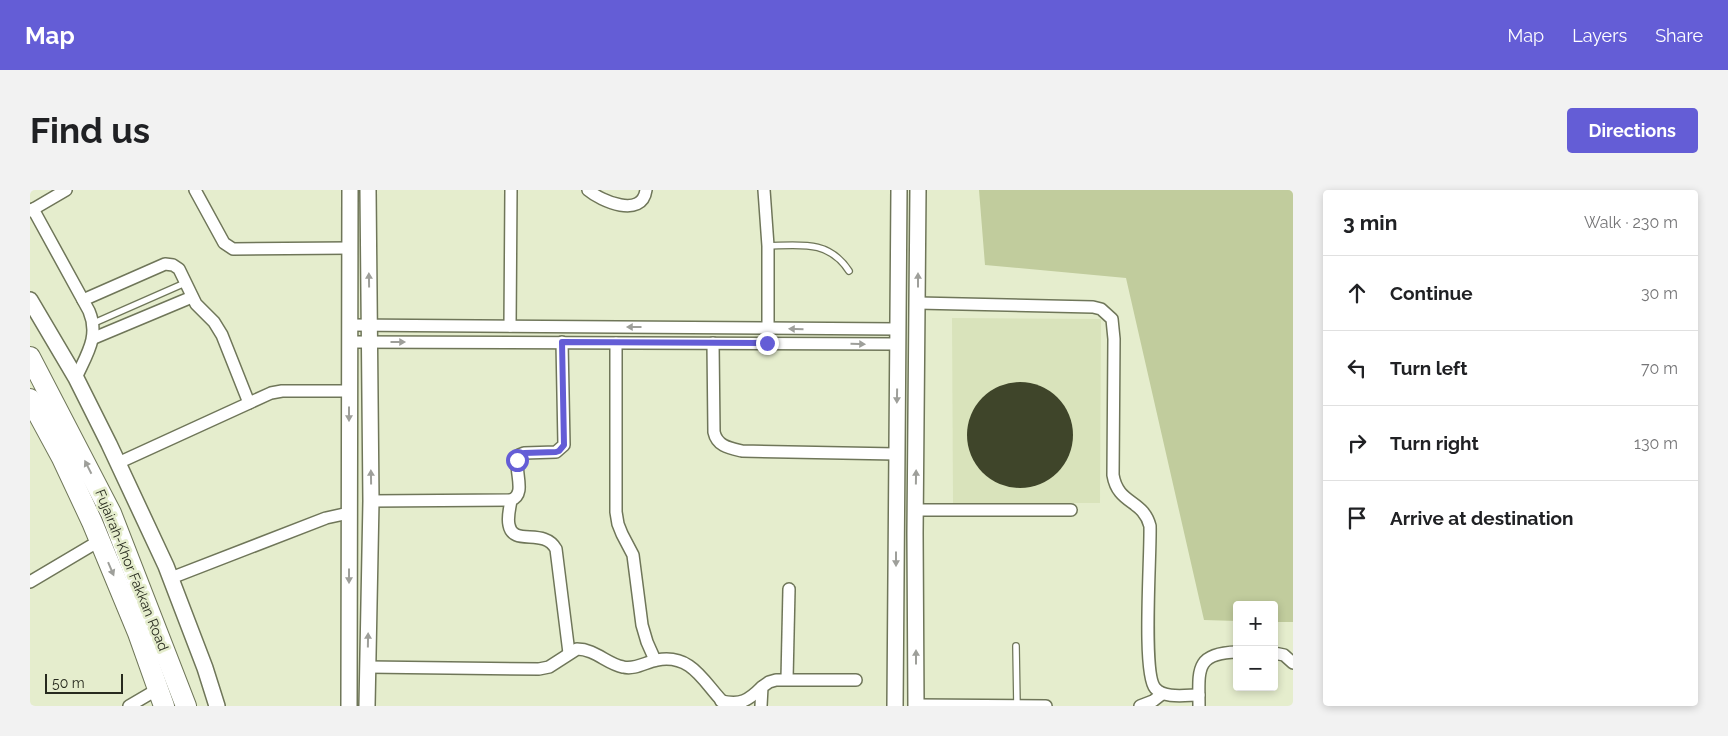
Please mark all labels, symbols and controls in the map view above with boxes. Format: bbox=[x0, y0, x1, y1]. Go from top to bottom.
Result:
text: Map bbox=[25, 21, 75, 50]
text: Map bbox=[1508, 25, 1544, 46]
text: Layers bbox=[1572, 25, 1627, 46]
text: Share bbox=[1655, 25, 1703, 46]
button: Directions bbox=[1567, 108, 1698, 153]
text: Find us bbox=[30, 110, 150, 151]
text: 3 min bbox=[1343, 210, 1397, 235]
text: Walk · 230 m bbox=[1584, 213, 1678, 232]
one-way arrow bbox=[365, 272, 373, 288]
one-way arrow bbox=[914, 272, 922, 288]
icon: ahead bbox=[1343, 279, 1371, 307]
text: Continue bbox=[1390, 282, 1473, 304]
text: 30 m bbox=[1641, 284, 1678, 303]
one-way arrow bbox=[625, 323, 641, 331]
one-way arrow bbox=[788, 324, 804, 332]
route end bbox=[756, 332, 779, 355]
one-way arrow bbox=[390, 338, 406, 346]
one-way arrow bbox=[850, 340, 866, 348]
icon: left bbox=[1343, 354, 1371, 382]
text: Turn left bbox=[1390, 357, 1467, 379]
text: 70 m bbox=[1641, 359, 1678, 378]
one-way arrow bbox=[893, 388, 901, 404]
one-way arrow bbox=[345, 406, 353, 422]
icon: right bbox=[1343, 429, 1371, 457]
text: Turn right bbox=[1390, 432, 1479, 454]
text: 130 m bbox=[1634, 434, 1678, 453]
route start bbox=[506, 449, 529, 472]
one-way arrow bbox=[84, 460, 92, 474]
one-way arrow bbox=[367, 469, 375, 485]
one-way arrow bbox=[912, 469, 920, 485]
street label: Fujairah-Khor Fakkan Road bbox=[92, 487, 172, 653]
icon: arrive bbox=[1343, 504, 1371, 532]
text: Arrive at destination bbox=[1390, 507, 1574, 529]
one-way arrow bbox=[892, 551, 900, 567]
one-way arrow bbox=[107, 562, 115, 576]
one-way arrow bbox=[345, 568, 353, 584]
map controls bbox=[1233, 601, 1278, 691]
button: + bbox=[1233, 601, 1278, 646]
one-way arrow bbox=[364, 632, 372, 648]
button: − bbox=[1233, 646, 1278, 691]
one-way arrow bbox=[912, 649, 920, 665]
scale bar bbox=[45, 671, 122, 694]
text: 50 m bbox=[52, 675, 85, 691]

